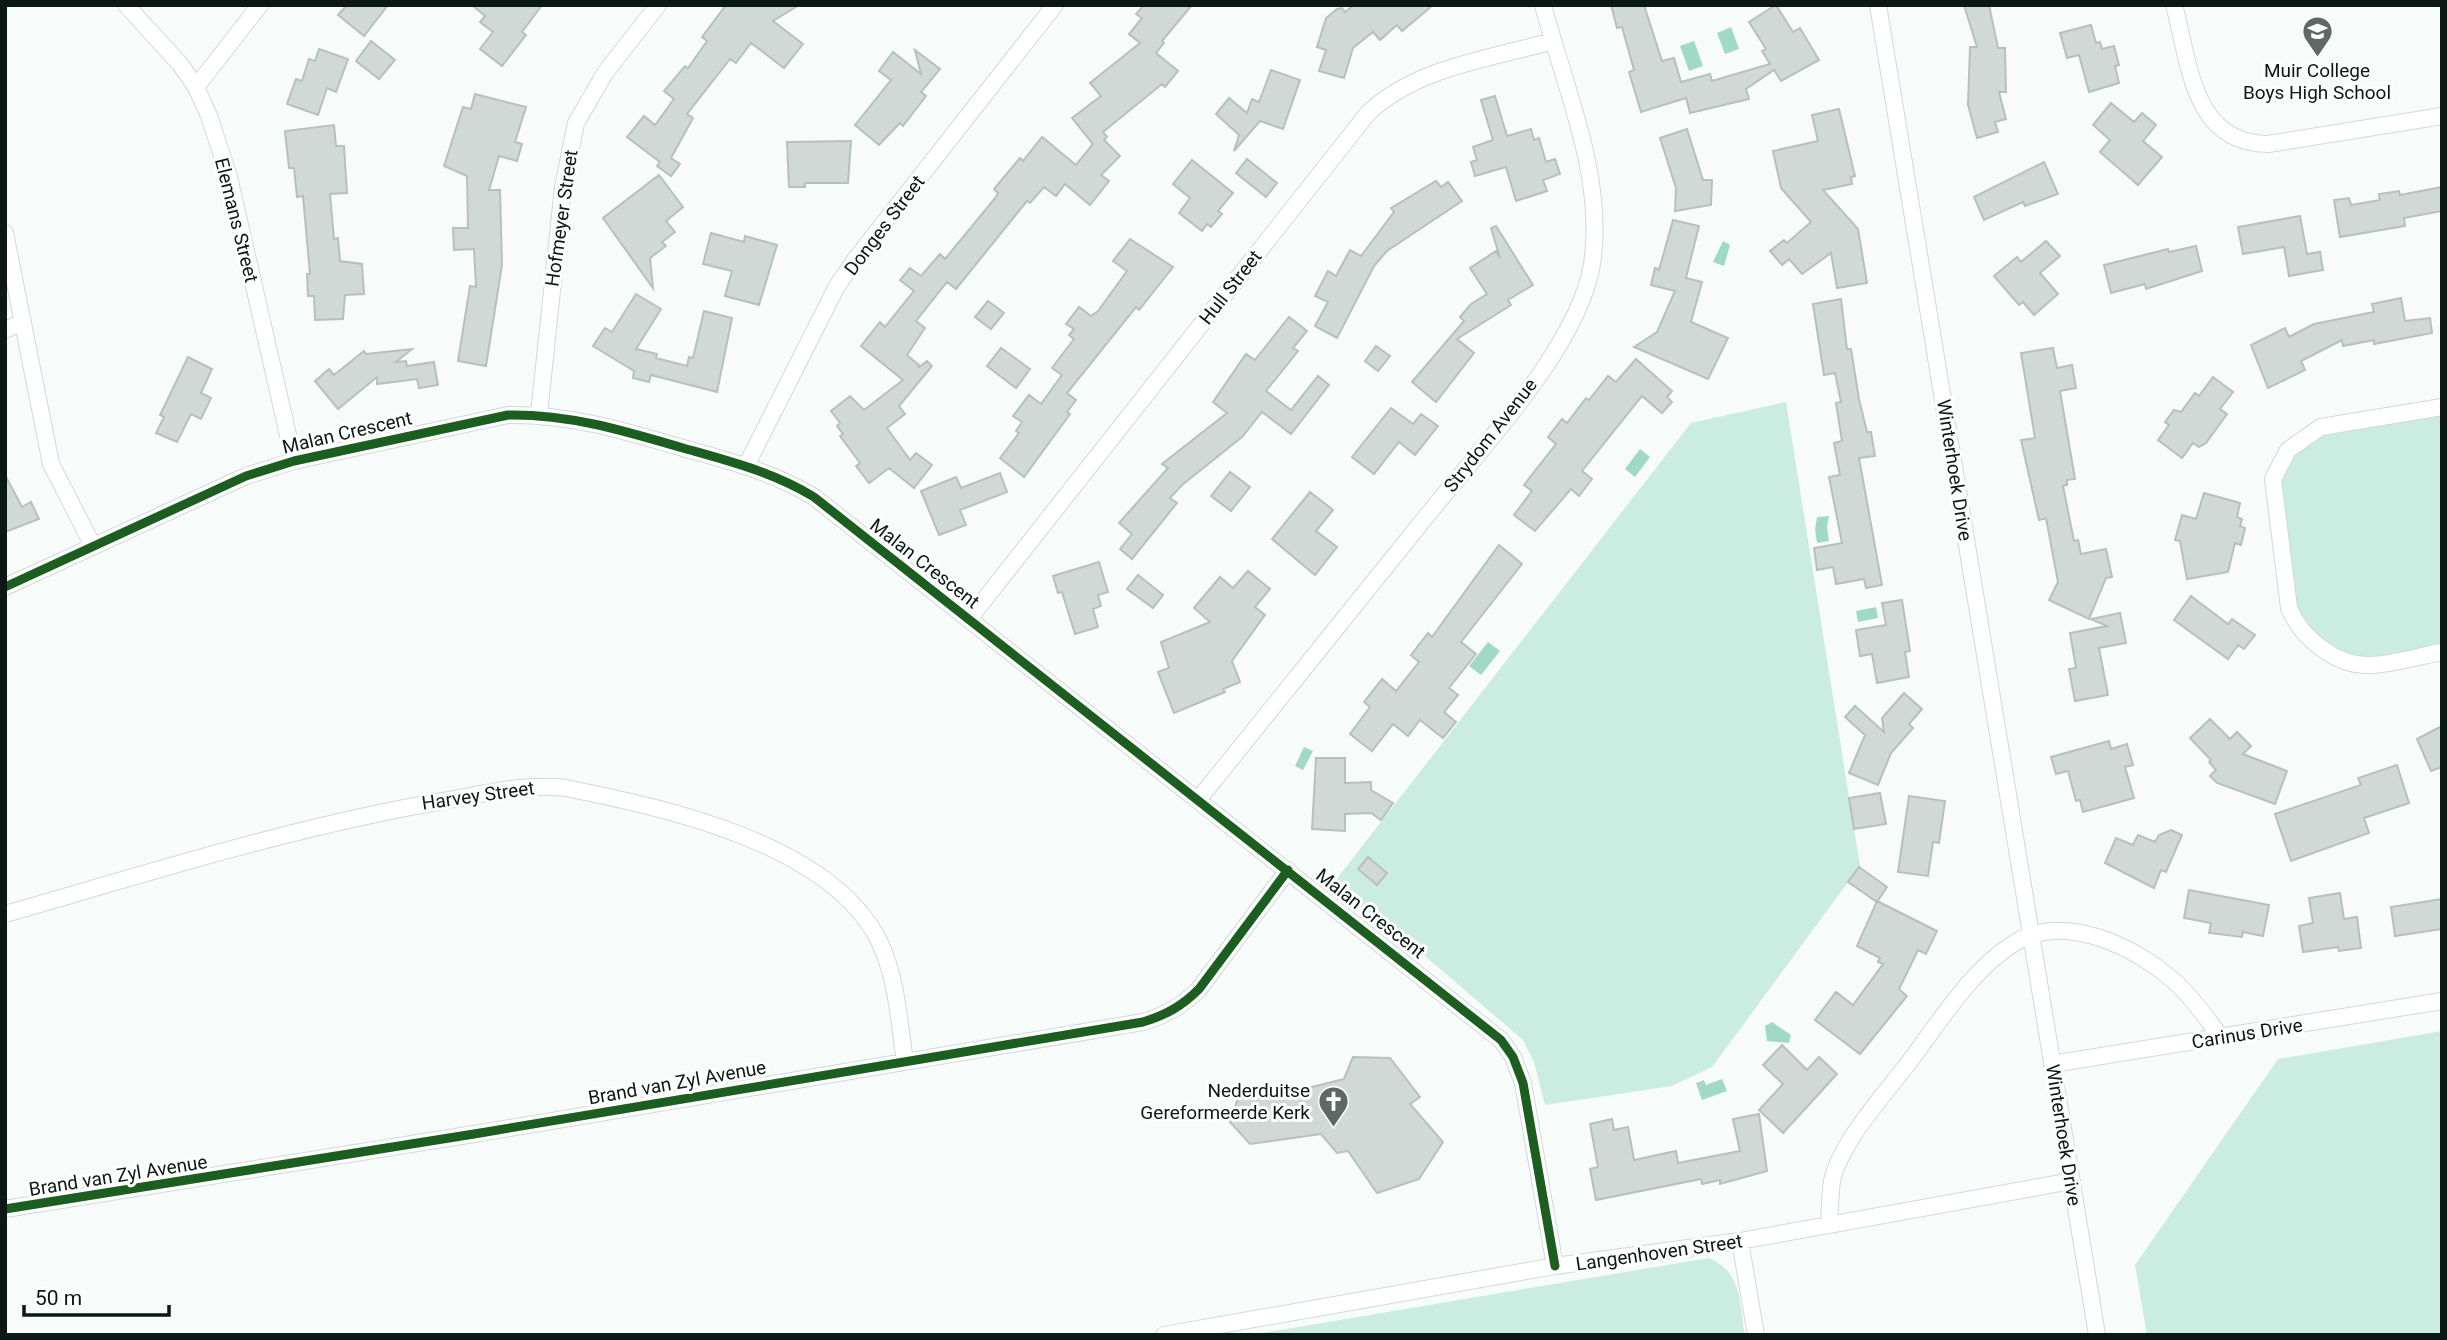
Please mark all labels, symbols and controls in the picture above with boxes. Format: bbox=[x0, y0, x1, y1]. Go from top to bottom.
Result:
school or university icon: Muir College Boys High School bbox=[2300, 14, 2334, 58]
place label: Muir College Boys High School bbox=[2243, 59, 2391, 104]
street label: Hofmeyer Street bbox=[541, 148, 582, 288]
street label: Elemans Street bbox=[210, 155, 263, 285]
street label: Donges Street bbox=[839, 171, 929, 280]
street label: Hull Street bbox=[1194, 246, 1267, 329]
street label: Strydom Avenue bbox=[1439, 374, 1542, 497]
street label: Winterhoek Drive bbox=[1932, 398, 1977, 543]
street label: Malan Crescent bbox=[280, 406, 414, 459]
street label: Malan Crescent bbox=[865, 514, 984, 613]
street label: Harvey Street bbox=[420, 776, 536, 815]
street label: Malan Crescent bbox=[1311, 864, 1430, 963]
street label: Carinus Drive bbox=[2190, 1013, 2304, 1054]
street label: Brand van Zyl Avenue bbox=[586, 1056, 768, 1109]
street label: Winterhoek Drive bbox=[2041, 1063, 2086, 1208]
place label: Nederduitse Gereformeerde Kerk bbox=[1140, 1079, 1310, 1124]
church icon: Nederduitse Gereformeerde Kerk bbox=[1316, 1084, 1350, 1128]
street label: Brand van Zyl Avenue bbox=[27, 1150, 209, 1201]
street label: Langenhoven Street bbox=[1574, 1229, 1744, 1276]
scale bar bbox=[24, 1274, 170, 1318]
text: 50 m bbox=[35, 1286, 82, 1310]

